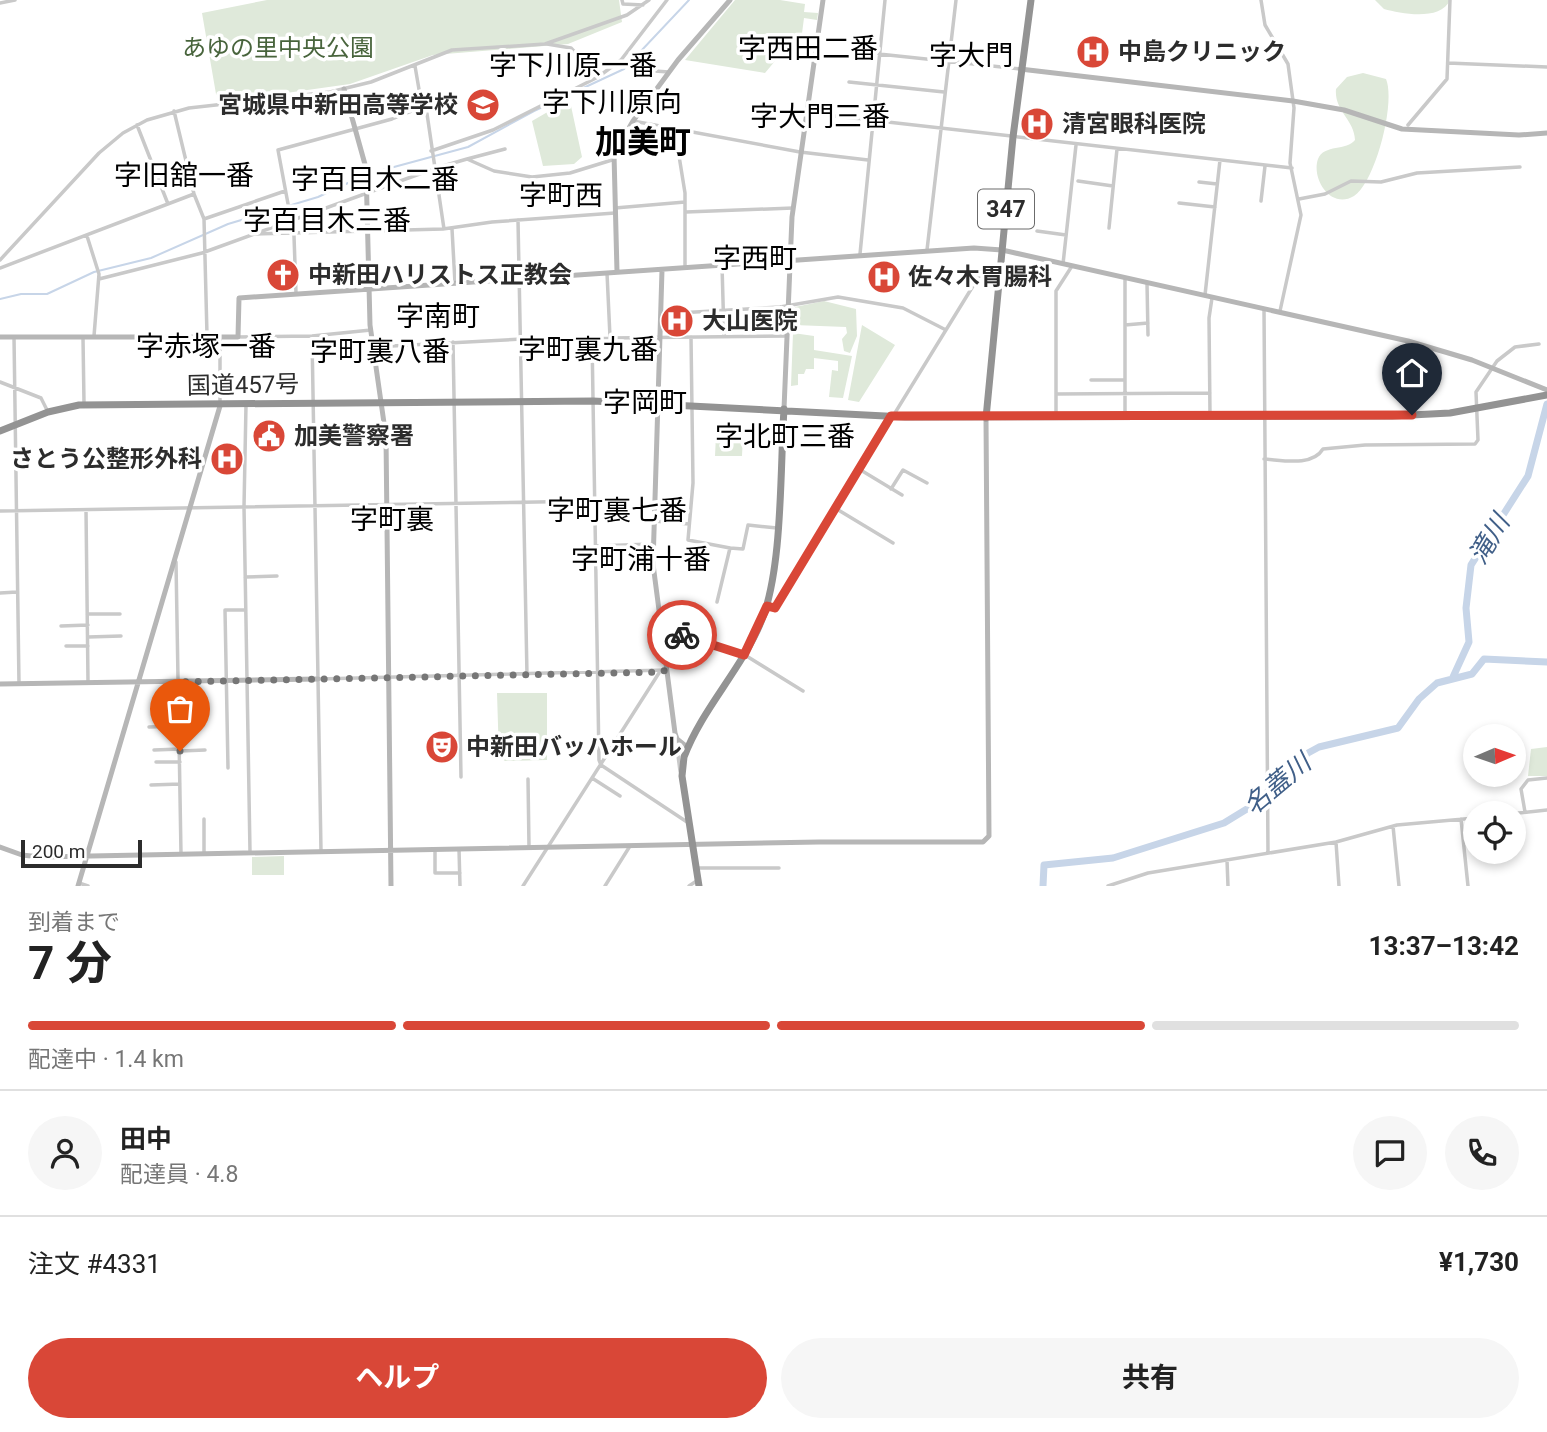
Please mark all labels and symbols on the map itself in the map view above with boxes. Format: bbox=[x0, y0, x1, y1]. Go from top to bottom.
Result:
district label: 字西田二番 bbox=[738, 32, 878, 65]
hospital icon: 中島クリニック bbox=[1074, 33, 1112, 71]
park label: あゆの里中央公園 bbox=[182, 34, 374, 62]
place label: 中島クリニック bbox=[1118, 38, 1286, 66]
district label: 字大門 bbox=[929, 39, 1013, 72]
district label: 字下川原一番 bbox=[489, 49, 657, 82]
school or university icon: 宮城県中新田高等学校 bbox=[464, 86, 502, 124]
district label: 字下川原向 bbox=[542, 86, 682, 119]
place label: 宮城県中新田高等学校 bbox=[218, 91, 458, 119]
district label: 字大門三番 bbox=[750, 100, 890, 133]
hospital icon: 清宮眼科医院 bbox=[1018, 105, 1056, 143]
place label: 清宮眼科医院 bbox=[1062, 110, 1206, 138]
district label: 加美町 bbox=[595, 123, 691, 161]
district label: 字旧舘一番 bbox=[114, 159, 254, 192]
district label: 字百目木二番 bbox=[291, 163, 459, 196]
district label: 字町西 bbox=[519, 179, 603, 212]
road number: 347 bbox=[978, 190, 1034, 229]
district label: 字百目木三番 bbox=[243, 204, 411, 237]
district label: 字西町 bbox=[713, 242, 797, 275]
church icon: 中新田ハリストス正教会 bbox=[264, 256, 302, 294]
hospital icon: 佐々木胃腸科 bbox=[865, 258, 903, 296]
place label: 中新田ハリストス正教会 bbox=[308, 261, 572, 289]
place label: 佐々木胃腸科 bbox=[908, 263, 1052, 291]
district label: 字南町 bbox=[396, 300, 480, 333]
hospital icon: 大山医院 bbox=[658, 302, 696, 340]
place label: 大山医院 bbox=[702, 307, 798, 335]
district label: 字赤塚一番 bbox=[136, 330, 276, 363]
district label: 字町裏九番 bbox=[518, 333, 658, 366]
district label: 字町裏八番 bbox=[310, 335, 450, 368]
pin bbox=[1382, 343, 1442, 415]
street label: 国道457号 bbox=[187, 370, 299, 400]
district label: 字岡町 bbox=[603, 386, 687, 419]
public building icon: 加美警察署 bbox=[250, 417, 288, 455]
district label: 字北町三番 bbox=[715, 420, 855, 453]
place label: 加美警察署 bbox=[294, 422, 414, 450]
hospital icon: さとう公整形外科 bbox=[208, 440, 246, 478]
place label: さとう公整形外科 bbox=[10, 445, 202, 473]
district label: 字町裏七番 bbox=[547, 494, 687, 527]
district label: 字町裏 bbox=[350, 503, 434, 536]
water label: 滝川 bbox=[1463, 506, 1517, 569]
district label: 字町浦十番 bbox=[571, 543, 711, 576]
courier bbox=[647, 600, 717, 670]
pin bbox=[150, 679, 210, 751]
north arrow bbox=[1463, 724, 1526, 788]
theatre icon: 中新田バッハホール bbox=[423, 728, 461, 766]
place label: 中新田バッハホール bbox=[466, 733, 682, 761]
water label: 名蓋川 bbox=[1237, 746, 1319, 821]
scale bar bbox=[21, 837, 142, 869]

